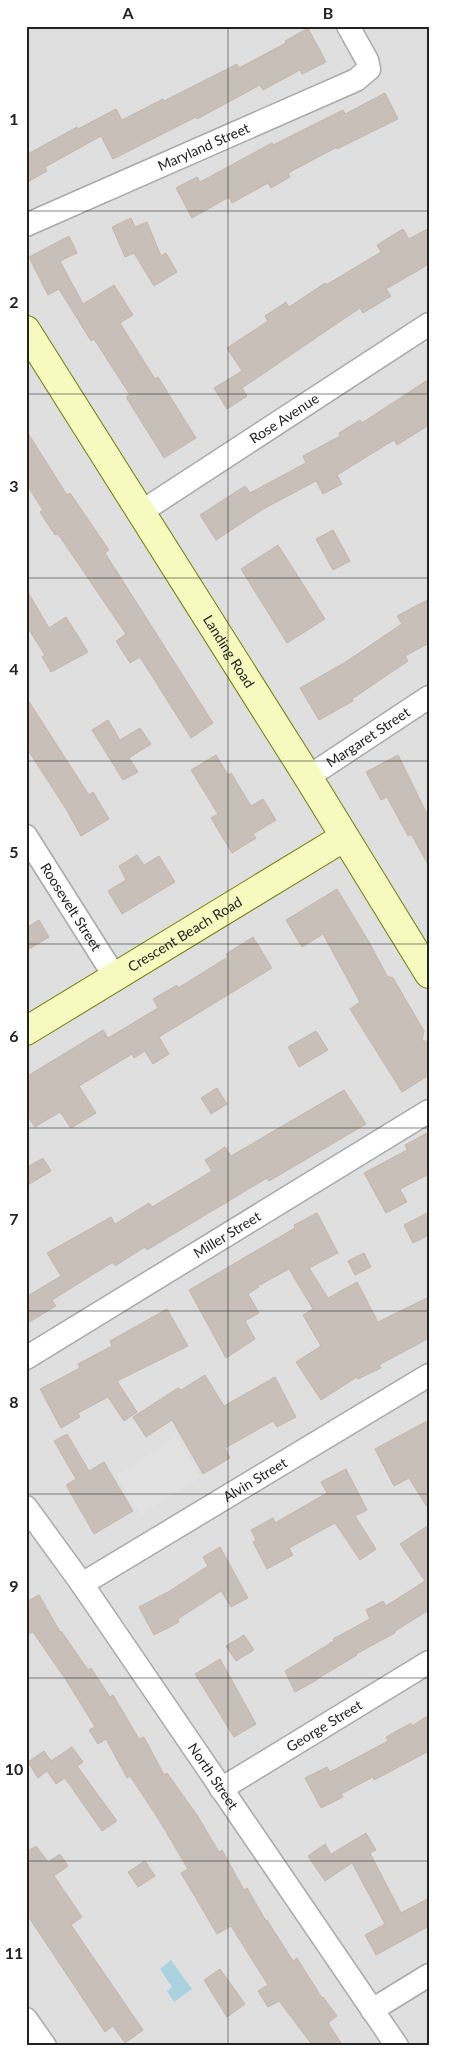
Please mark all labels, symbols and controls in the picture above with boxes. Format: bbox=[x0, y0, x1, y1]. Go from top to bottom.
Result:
text: A bbox=[121, 3, 134, 22]
text: B bbox=[323, 3, 333, 22]
text: 1 bbox=[9, 109, 19, 128]
street label: Maryland Street bbox=[155, 119, 252, 174]
text: 2 bbox=[9, 292, 19, 311]
street label: Rose Avenue bbox=[246, 389, 322, 447]
text: 3 bbox=[9, 476, 19, 495]
street label: Landing Road bbox=[200, 611, 259, 691]
text: 4 bbox=[9, 659, 19, 678]
street label: Margaret Street bbox=[323, 703, 413, 771]
text: 5 bbox=[9, 842, 19, 861]
street label: Roosevelt Street bbox=[37, 860, 105, 954]
street label: Crescent Beach Road bbox=[124, 893, 245, 975]
text: 6 bbox=[9, 1026, 19, 1045]
street label: Miller Street bbox=[190, 1207, 264, 1261]
text: 7 bbox=[9, 1209, 19, 1228]
text: 8 bbox=[9, 1392, 19, 1411]
street label: Alvin Street bbox=[220, 1454, 290, 1505]
text: 9 bbox=[9, 1576, 19, 1595]
street label: George Street bbox=[283, 1696, 365, 1755]
street label: North Street bbox=[185, 1740, 242, 1813]
text: 10 bbox=[5, 1759, 23, 1778]
text: 11 bbox=[5, 1943, 23, 1962]

